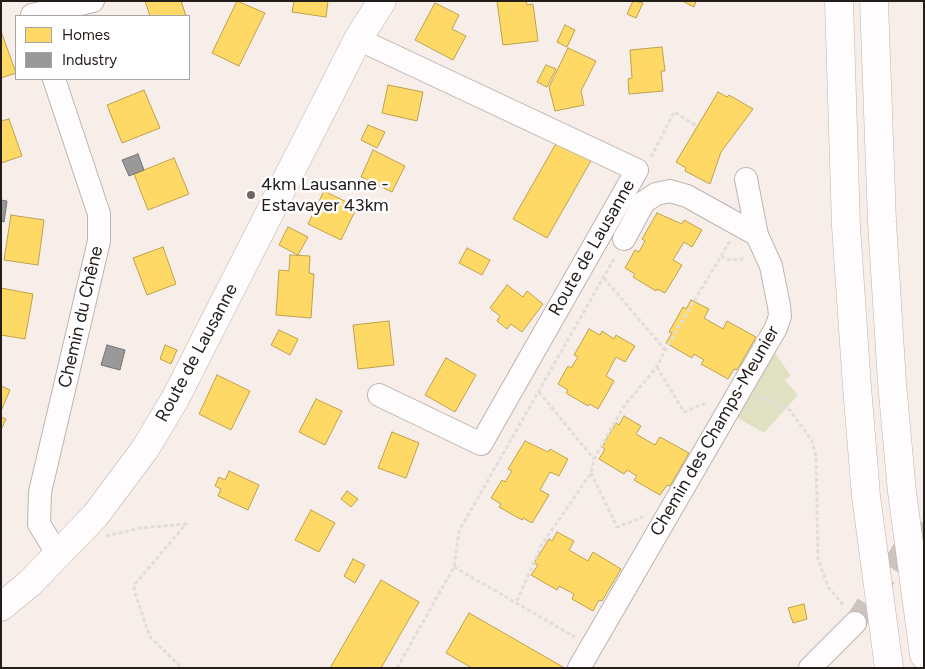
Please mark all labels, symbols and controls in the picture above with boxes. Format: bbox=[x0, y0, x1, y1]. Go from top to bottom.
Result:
legend bbox=[15, 15, 190, 80]
text: Homes bbox=[62, 26, 110, 44]
text: Industry bbox=[62, 51, 117, 69]
place label: 4km Lausanne - Estavayer 43km bbox=[261, 174, 389, 216]
street label: Route de Lausanne bbox=[544, 176, 640, 320]
marker: 4km Lausanne - Estavayer 43km bbox=[245, 189, 257, 201]
street label: Chemin du Chêne bbox=[54, 244, 108, 390]
street label: Route de Lausanne bbox=[151, 280, 243, 426]
street label: Chemin des Champs-Meunier bbox=[646, 322, 784, 540]

